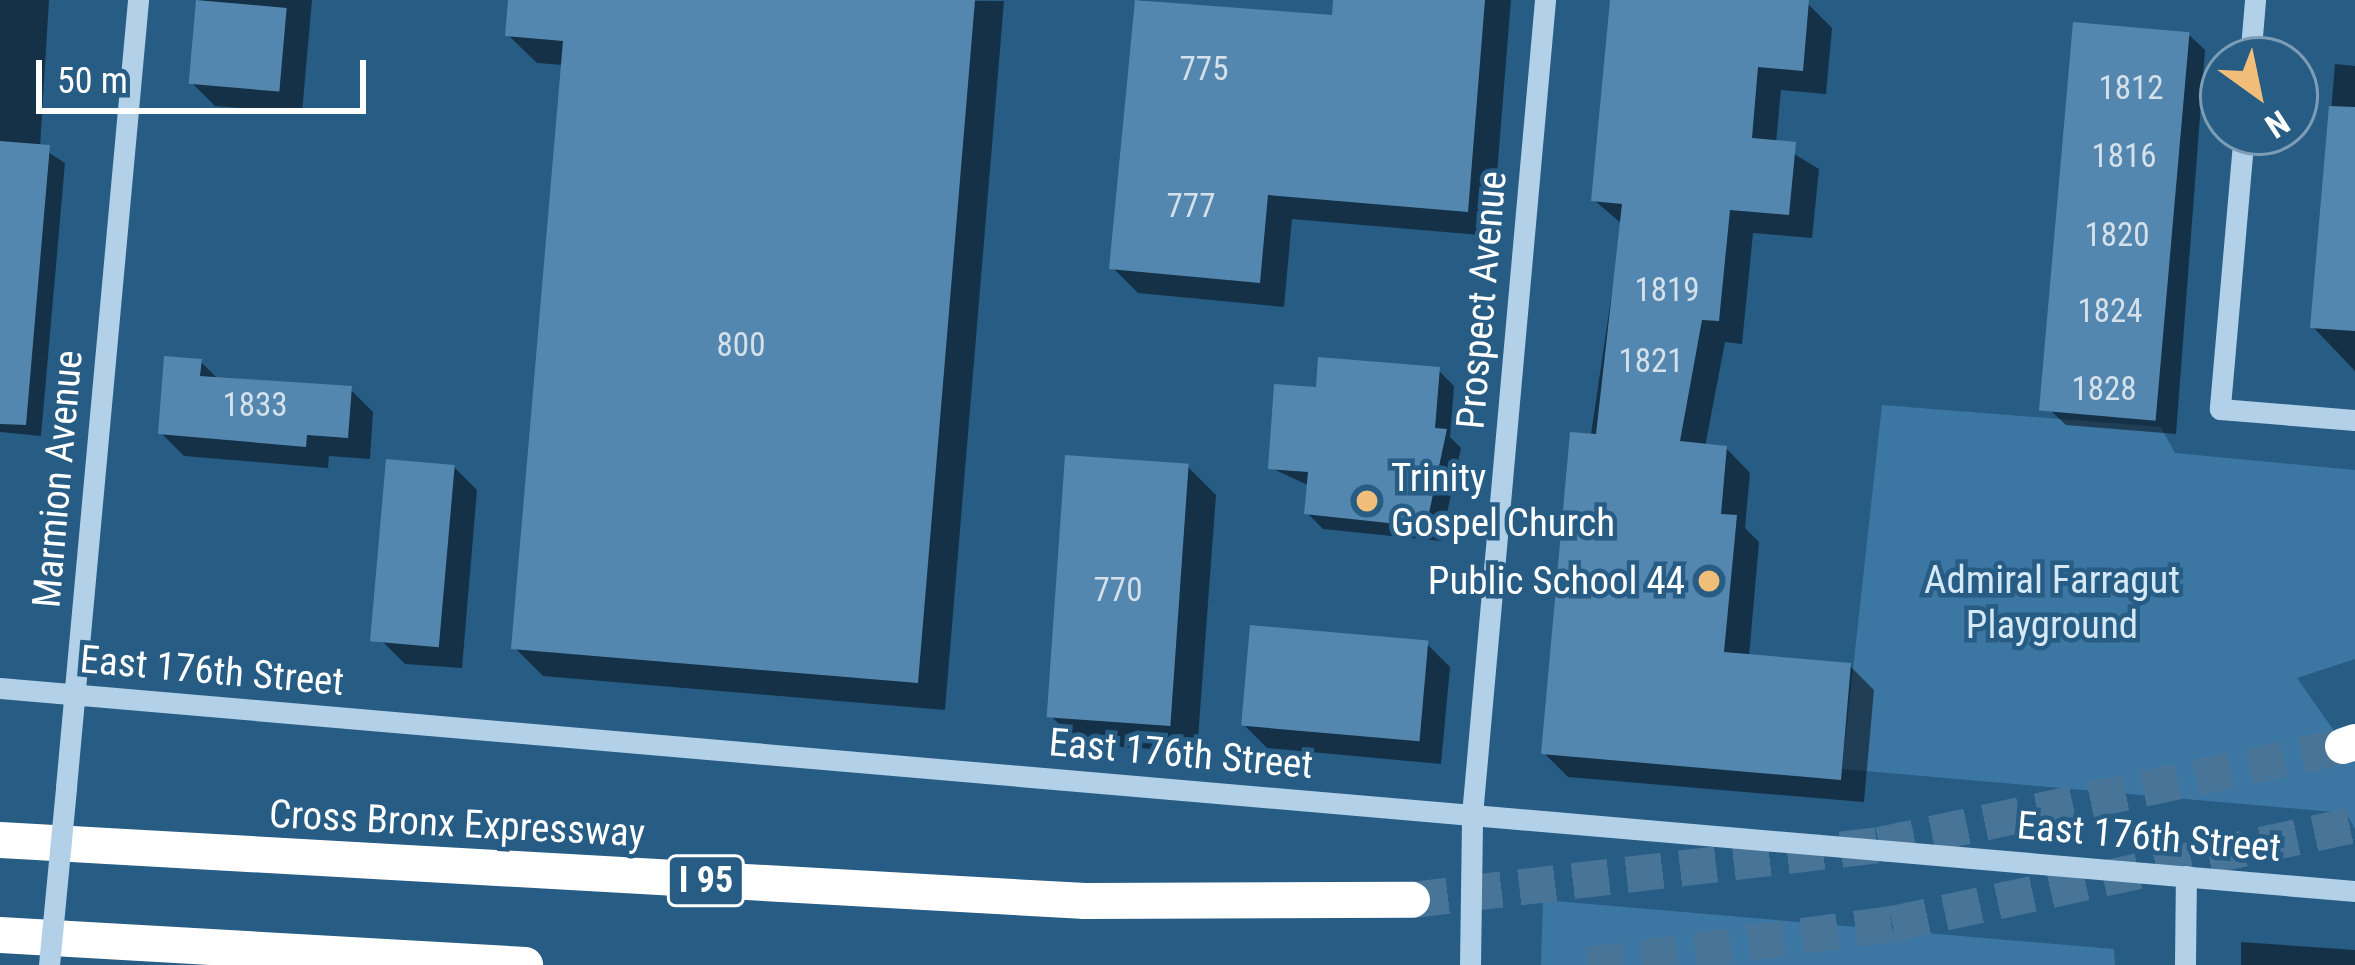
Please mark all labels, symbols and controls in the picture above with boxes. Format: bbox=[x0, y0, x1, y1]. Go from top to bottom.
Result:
scale bar bbox=[42, 36, 372, 110]
north arrow bbox=[2199, 36, 2319, 156]
house number: 775 bbox=[1180, 49, 1228, 89]
text: 50 m bbox=[57, 60, 128, 102]
house number: 1812 bbox=[2098, 68, 2164, 108]
text: N bbox=[2258, 102, 2296, 146]
house number: 1816 bbox=[2091, 136, 2157, 176]
street label: Prospect Avenue bbox=[1447, 169, 1517, 431]
house number: 777 bbox=[1167, 186, 1215, 226]
house number: 1820 bbox=[2084, 215, 2150, 255]
house number: 1819 bbox=[1634, 270, 1700, 310]
house number: 1824 bbox=[2077, 291, 2143, 331]
house number: 800 bbox=[717, 325, 765, 365]
house number: 1821 bbox=[1618, 341, 1684, 381]
street label: Marmion Avenue bbox=[23, 348, 93, 610]
house number: 1828 bbox=[2071, 369, 2137, 409]
house number: 1833 bbox=[222, 385, 288, 425]
place label: Trinity Gospel Church bbox=[1391, 456, 1615, 547]
marker: Trinity Gospel Church bbox=[1354, 488, 1380, 514]
place label: Public School 44 bbox=[1428, 558, 1685, 604]
park label: Admiral Farragut Playground bbox=[1924, 558, 2180, 649]
marker: Public School 44 bbox=[1696, 568, 1722, 594]
house number: 770 bbox=[1094, 570, 1142, 610]
street label: East 176th Street bbox=[78, 636, 346, 706]
street label: East 176th Street bbox=[1047, 719, 1315, 789]
street label: Cross Bronx Expressway bbox=[268, 791, 646, 857]
street label: East 176th Street bbox=[2015, 802, 2283, 872]
road number: I 95 bbox=[664, 851, 748, 911]

